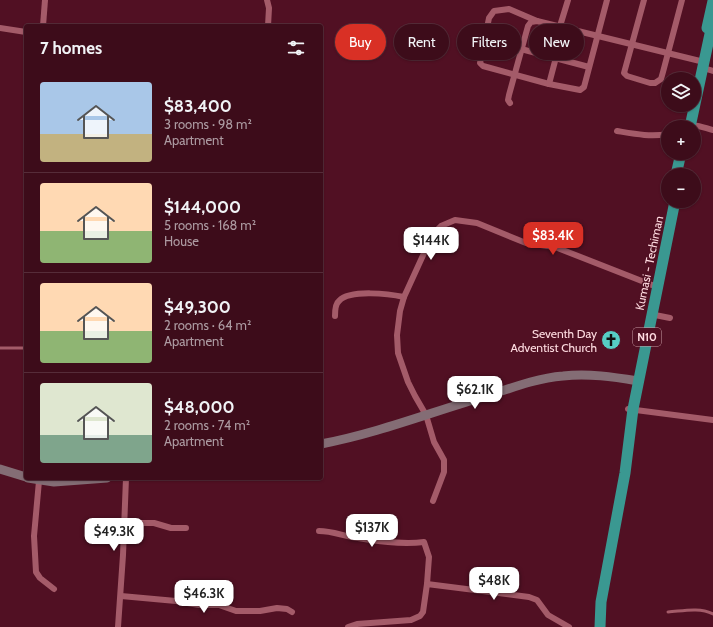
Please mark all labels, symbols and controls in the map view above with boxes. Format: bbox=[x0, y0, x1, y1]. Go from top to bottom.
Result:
chip: Buy bbox=[335, 24, 386, 60]
chip: Rent bbox=[394, 24, 449, 60]
chip: Filters bbox=[457, 24, 521, 60]
chip: New bbox=[529, 24, 584, 60]
icon: filters bbox=[285, 37, 307, 59]
text: 7 homes bbox=[40, 38, 102, 58]
map controls bbox=[661, 72, 701, 208]
button: layers bbox=[661, 72, 701, 112]
text: $83,400 bbox=[164, 96, 232, 116]
icon: home bbox=[72, 98, 120, 146]
text: 3 rooms · 98 m² bbox=[164, 116, 252, 132]
button: + bbox=[661, 120, 701, 160]
text: Apartment bbox=[164, 132, 224, 148]
button: − bbox=[661, 168, 701, 208]
text: $144,000 bbox=[164, 197, 241, 217]
icon: home bbox=[72, 199, 120, 247]
street label: Kumasi - Techiman bbox=[632, 214, 666, 312]
text: 5 rooms · 168 m² bbox=[164, 217, 256, 233]
pin: $83.4K bbox=[520, 222, 586, 256]
pin: $144K bbox=[403, 227, 459, 261]
text: $83.4K bbox=[532, 227, 574, 243]
text: $144K bbox=[413, 232, 449, 248]
text: House bbox=[164, 233, 199, 249]
text: $49,300 bbox=[164, 297, 231, 317]
icon: home bbox=[72, 299, 120, 347]
text: 2 rooms · 64 m² bbox=[164, 317, 251, 333]
place label: Seventh Day Adventist Church bbox=[510, 326, 597, 355]
road number: N10 bbox=[633, 328, 661, 346]
church icon: Seventh Day Adventist Church bbox=[600, 329, 622, 351]
text: Apartment bbox=[164, 333, 224, 349]
pin: $62.1K bbox=[442, 376, 508, 410]
text: $62.1K bbox=[456, 381, 494, 397]
text: $48,000 bbox=[164, 397, 234, 417]
icon: home bbox=[72, 399, 120, 447]
text: 2 rooms · 74 m² bbox=[164, 417, 250, 433]
text: Apartment bbox=[164, 433, 224, 449]
pin: $137K bbox=[344, 514, 400, 548]
pin: $49.3K bbox=[81, 518, 147, 552]
text: $137K bbox=[355, 519, 389, 535]
text: $49.3K bbox=[94, 523, 134, 539]
pin: $48K bbox=[470, 567, 518, 601]
text: $48K bbox=[478, 572, 510, 588]
pin: $46.3K bbox=[171, 580, 237, 614]
text: $46.3K bbox=[184, 585, 224, 601]

